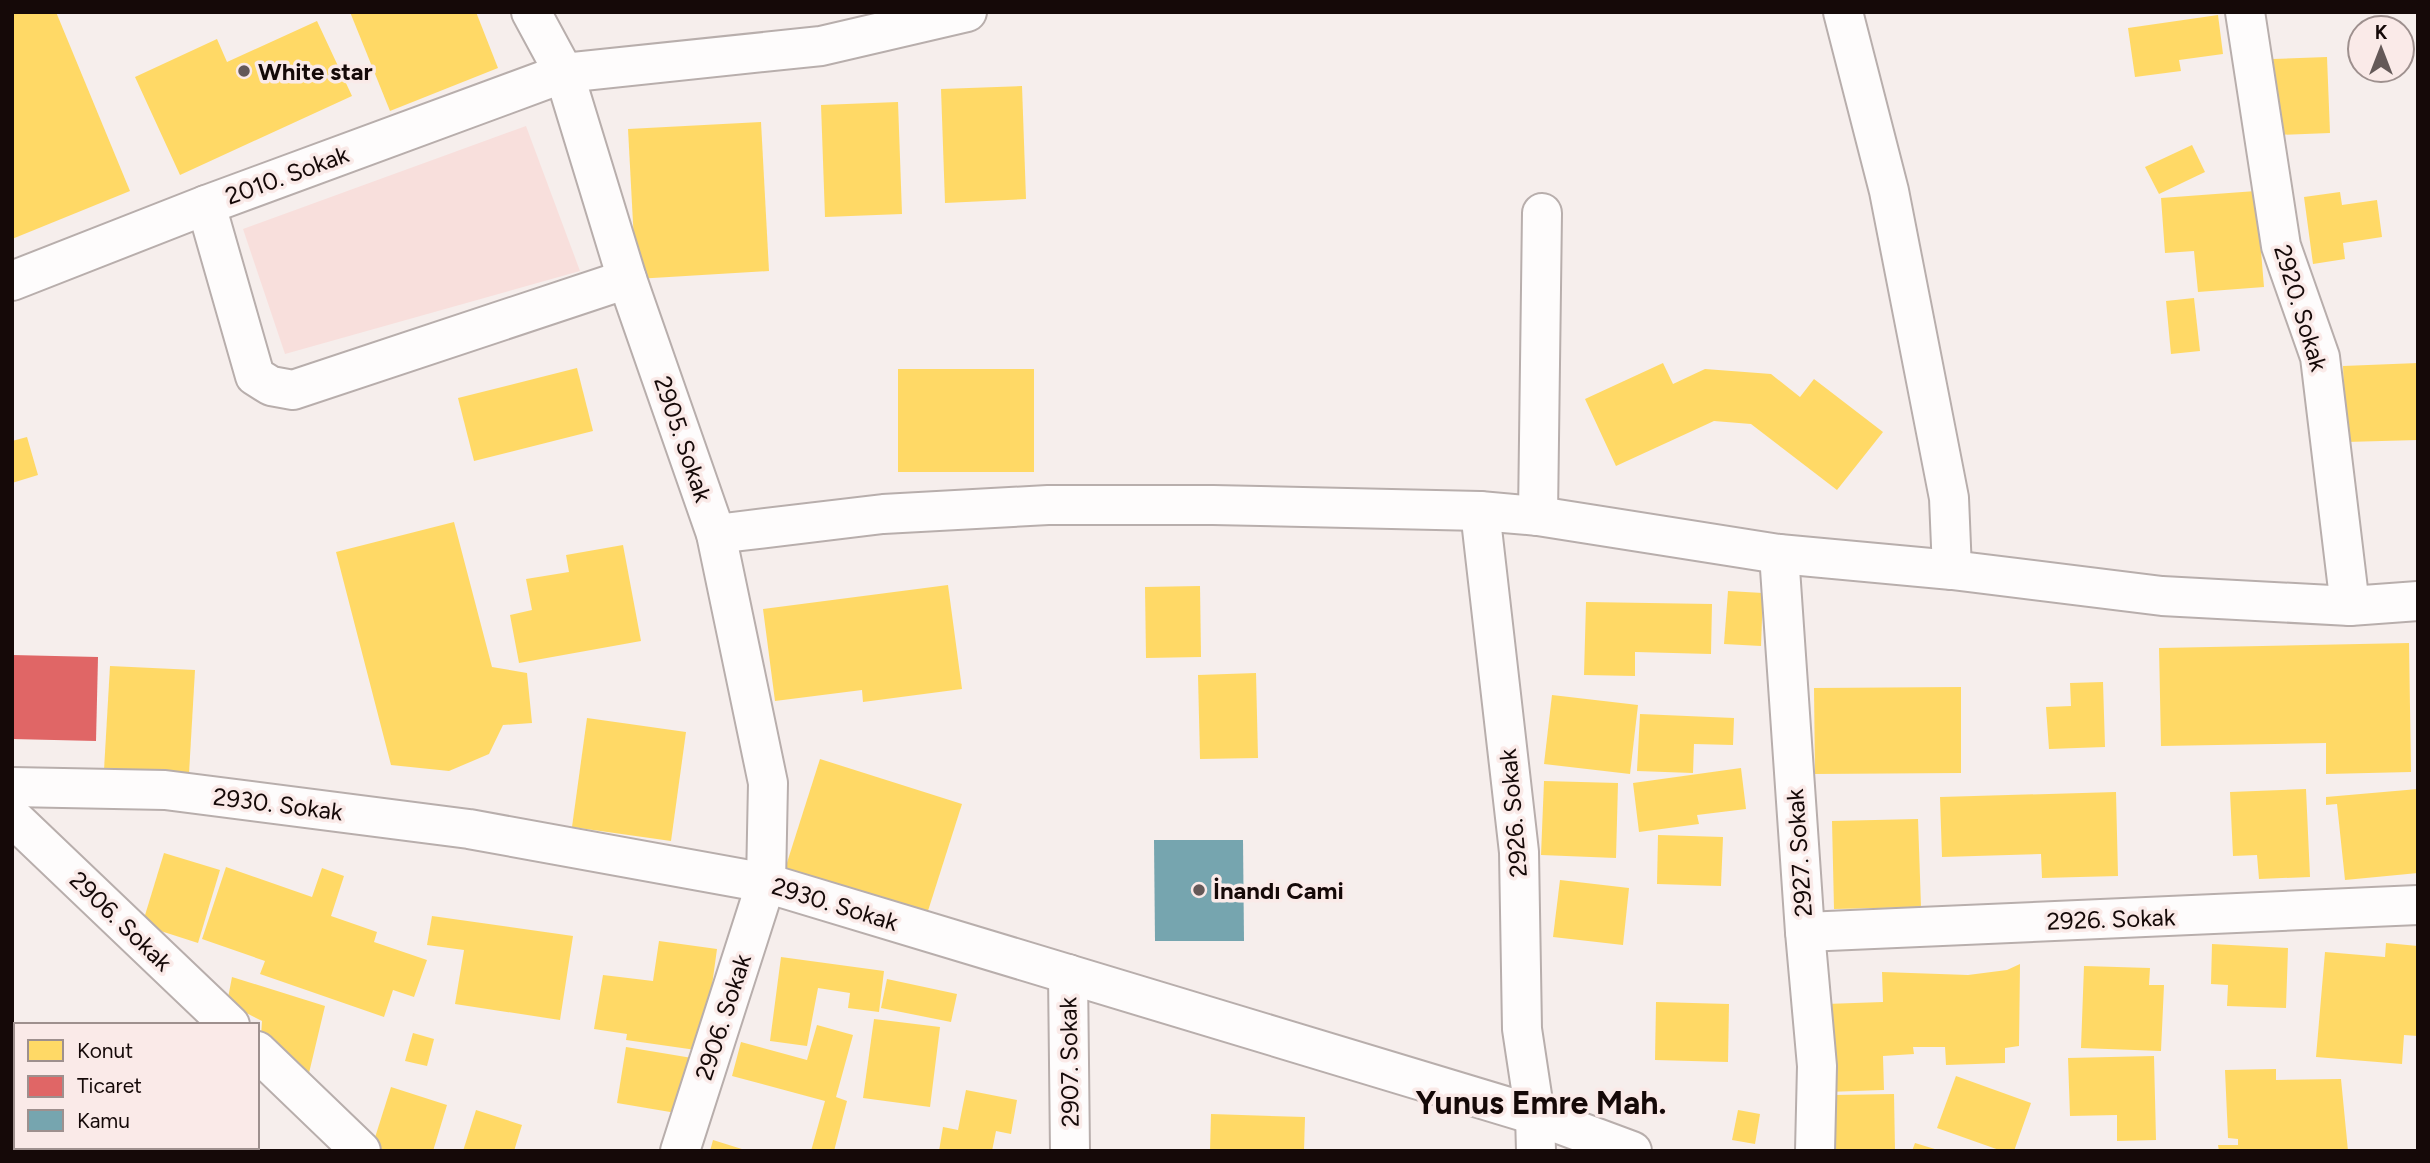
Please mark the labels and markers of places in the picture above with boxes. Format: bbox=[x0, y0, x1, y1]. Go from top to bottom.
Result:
place label: White star bbox=[258, 57, 373, 86]
marker: White star bbox=[236, 63, 252, 79]
place label: İnandı Cami bbox=[1213, 876, 1344, 905]
marker: İnandı Cami bbox=[1191, 882, 1207, 898]

